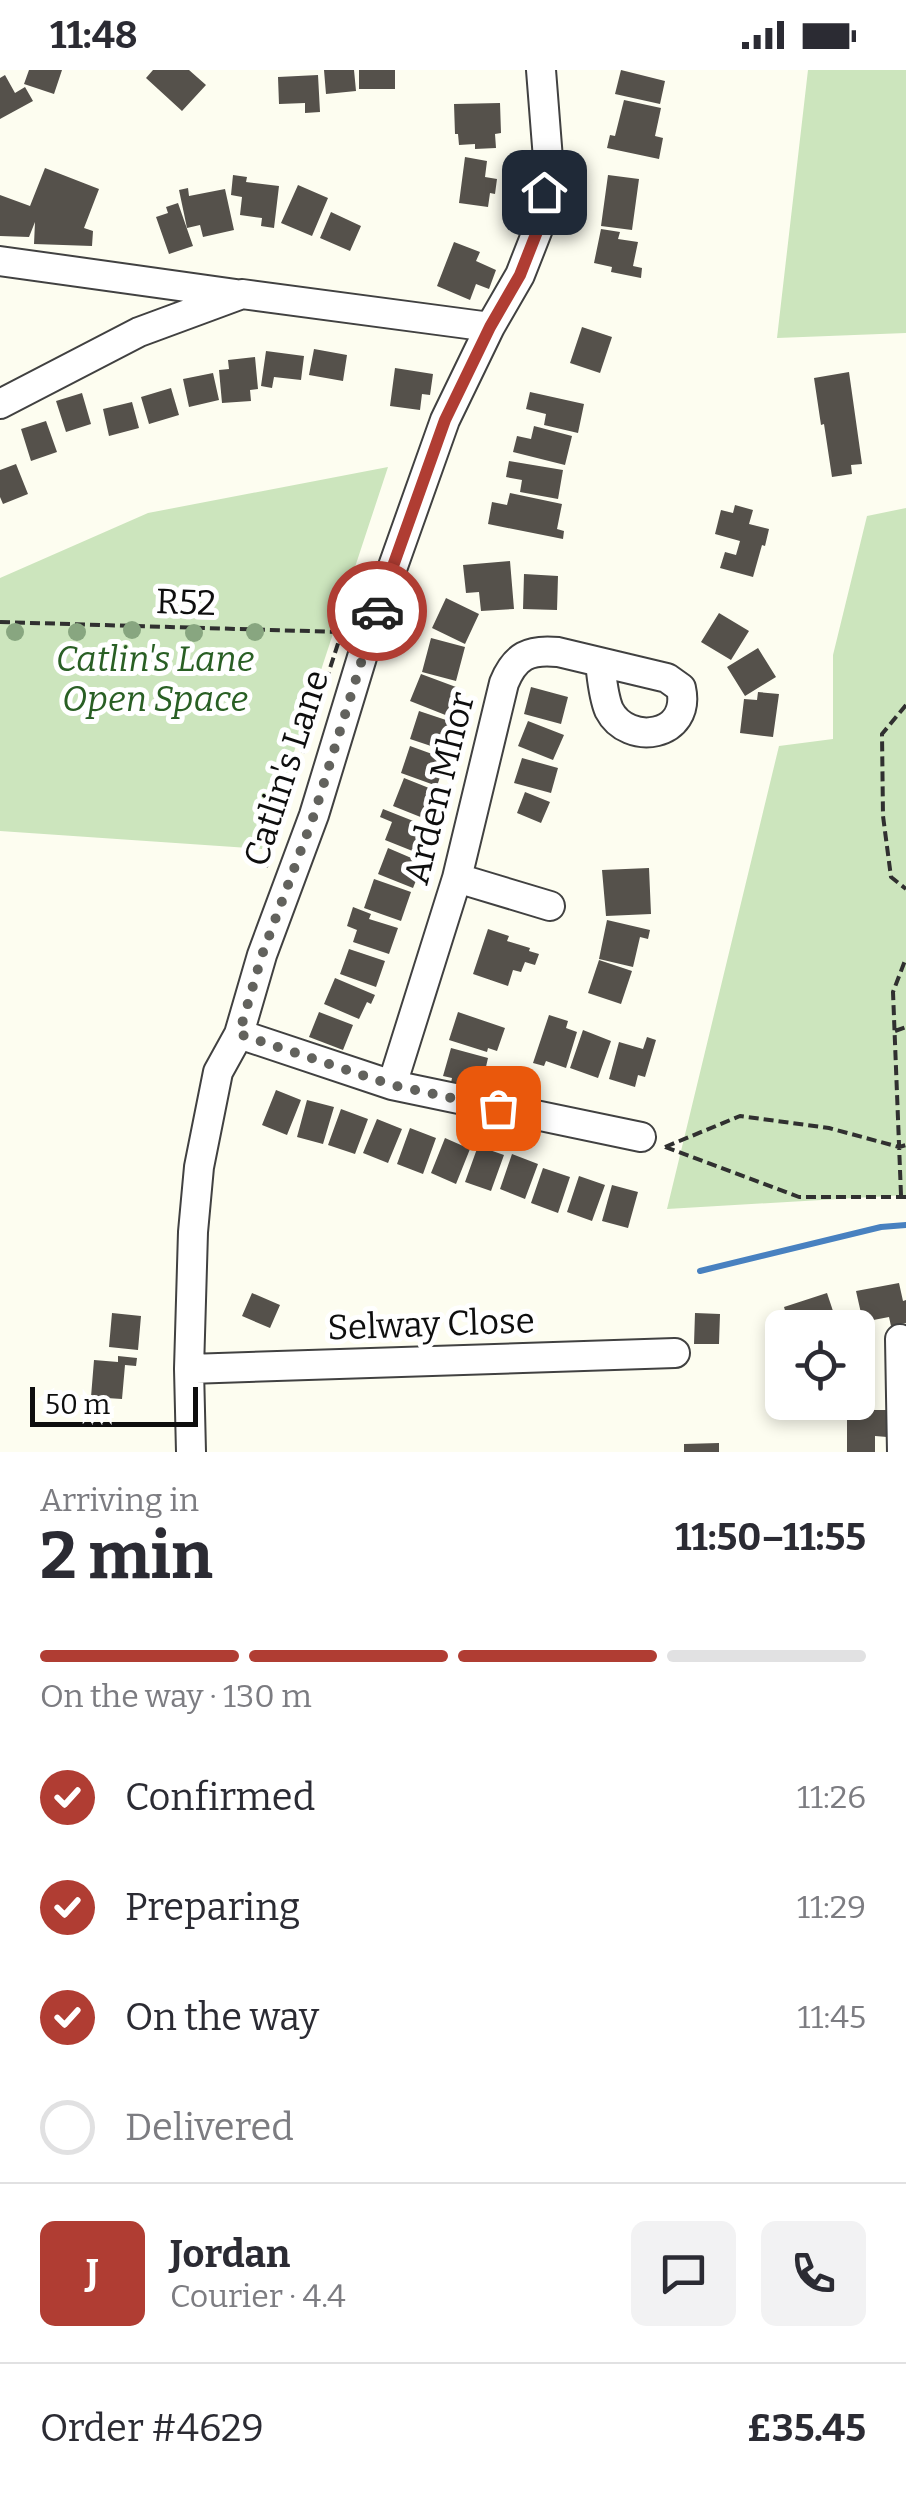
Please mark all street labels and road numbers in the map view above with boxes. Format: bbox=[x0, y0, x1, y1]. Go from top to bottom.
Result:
street label: R52 bbox=[155, 580, 217, 624]
street label: Catlin's Lane bbox=[235, 665, 337, 871]
street label: Arden Mhor bbox=[395, 688, 483, 888]
street label: Selway Close bbox=[326, 1299, 536, 1349]

